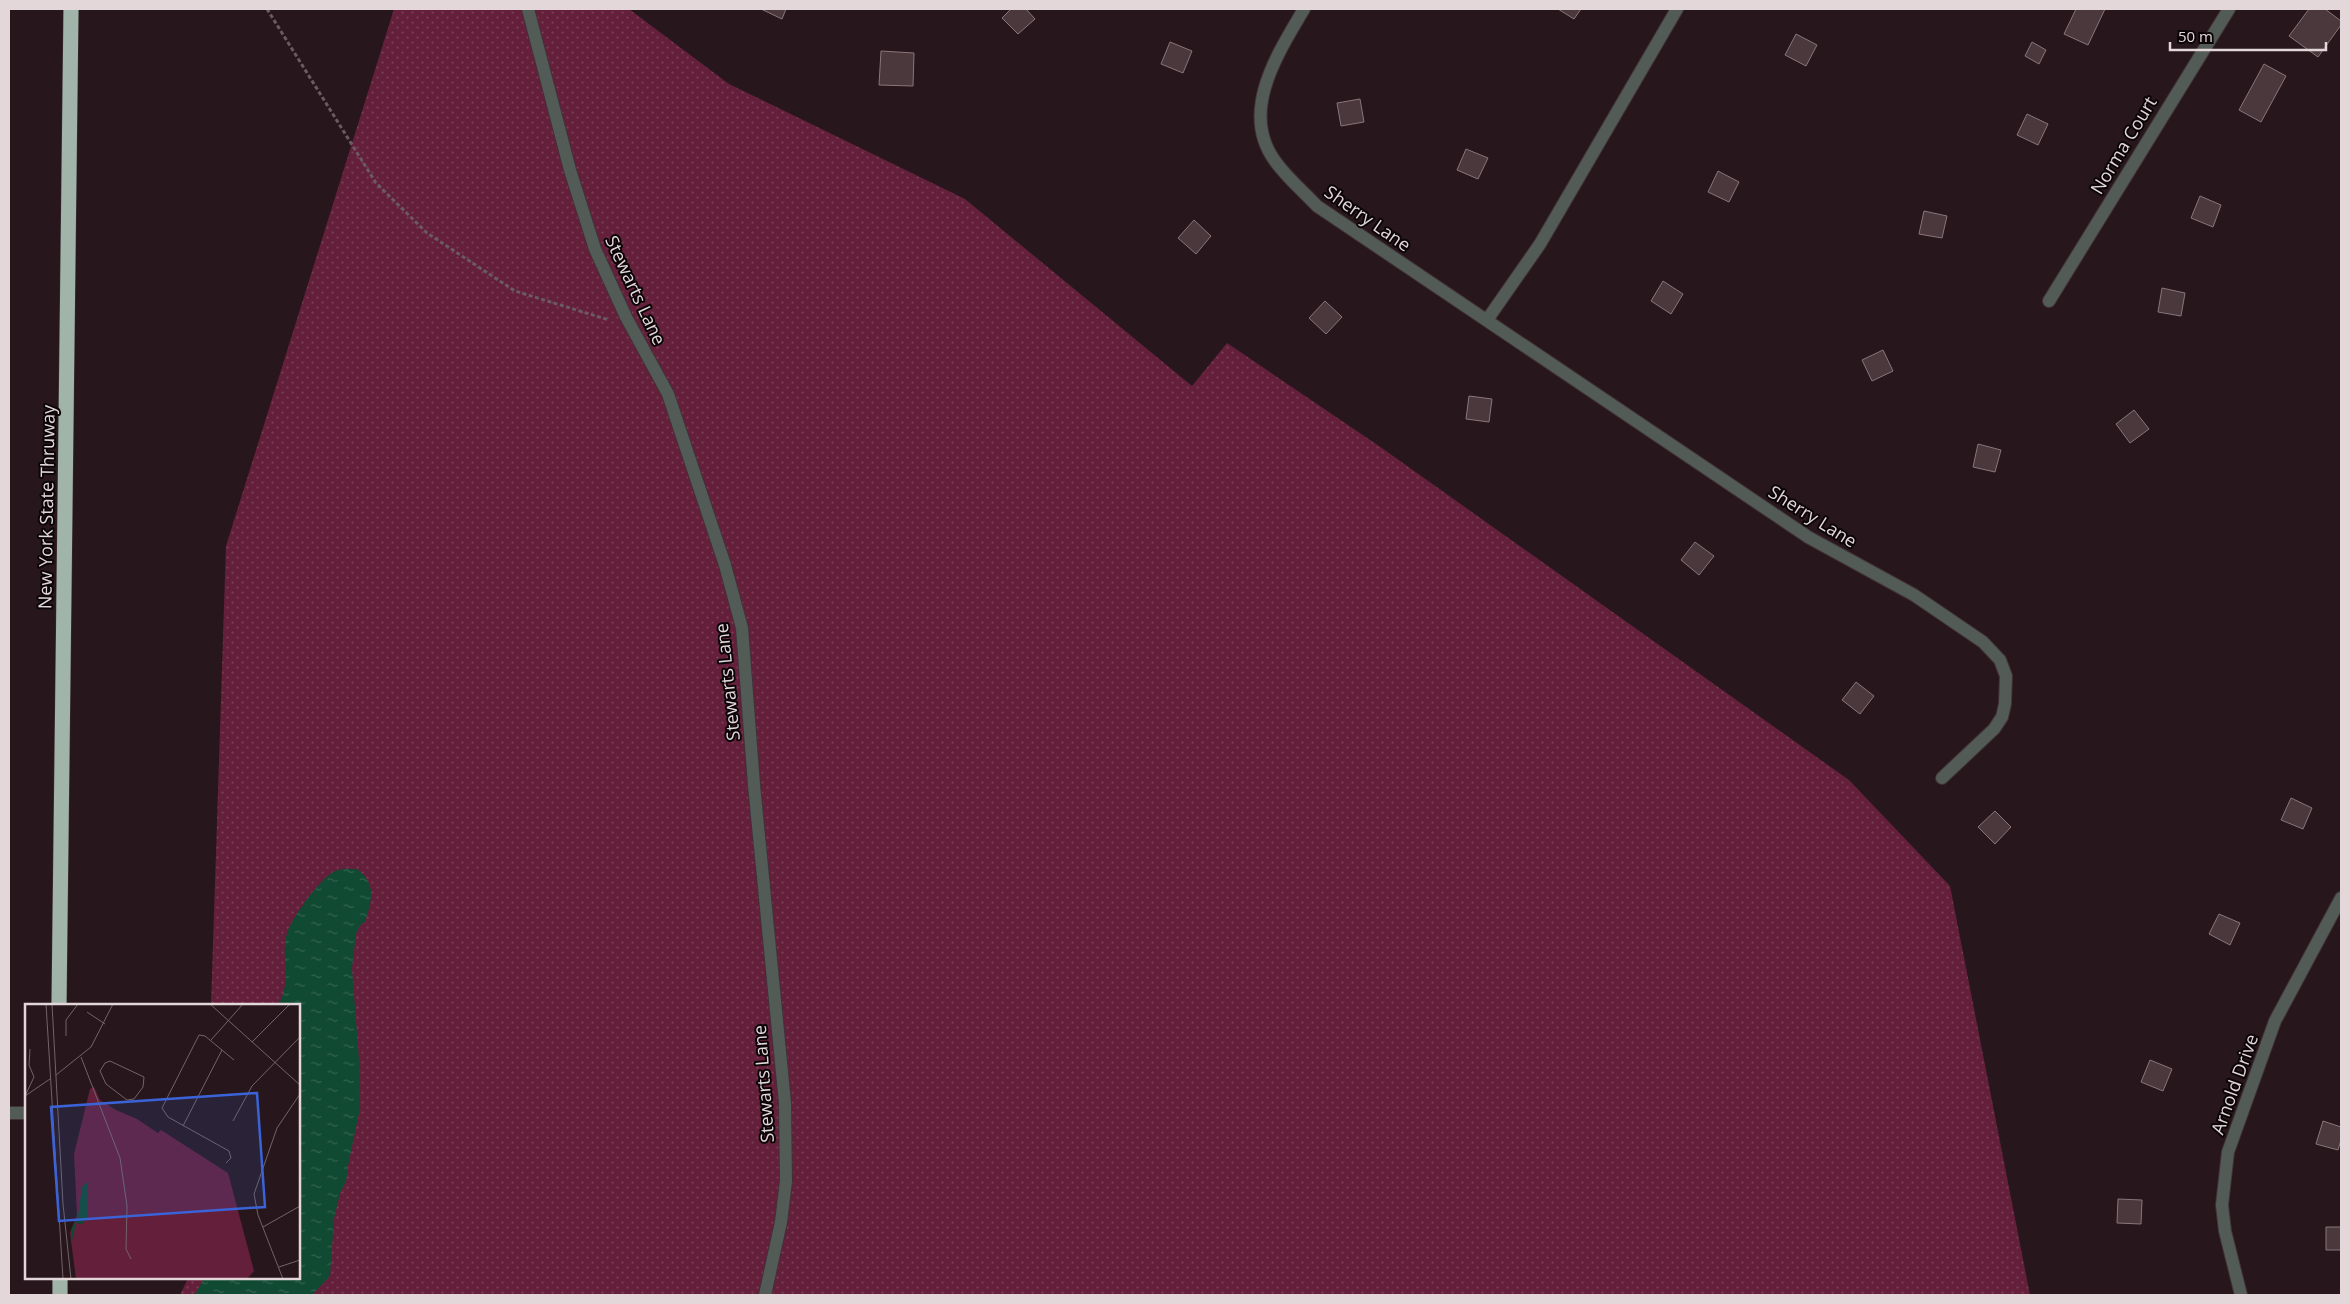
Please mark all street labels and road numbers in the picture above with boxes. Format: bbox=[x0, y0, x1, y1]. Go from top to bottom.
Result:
street label: Norma Court bbox=[2084, 92, 2162, 198]
street label: Sherry Lane bbox=[1320, 180, 1416, 256]
street label: Stewarts Lane bbox=[600, 231, 672, 349]
street label: New York State Thruway bbox=[32, 404, 60, 609]
street label: Sherry Lane bbox=[1764, 479, 1862, 553]
street label: Stewarts Lane bbox=[709, 622, 745, 742]
street label: Stewarts Lane bbox=[747, 1024, 779, 1144]
street label: Arnold Drive bbox=[2205, 1031, 2263, 1137]

